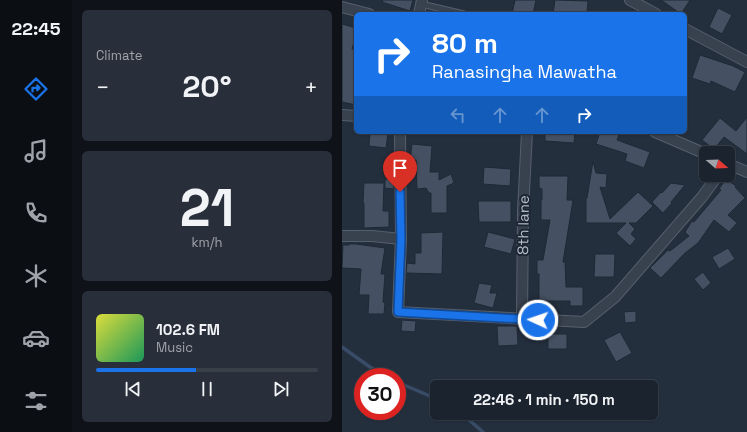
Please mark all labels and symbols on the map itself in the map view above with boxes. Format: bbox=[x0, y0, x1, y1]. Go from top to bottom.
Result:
north arrow bbox=[699, 146, 735, 182]
pin bbox=[383, 151, 417, 192]
street label: 8th lane bbox=[513, 195, 533, 255]
position arrow bbox=[517, 299, 559, 341]
speed limit sign: 30 bbox=[354, 368, 406, 420]

